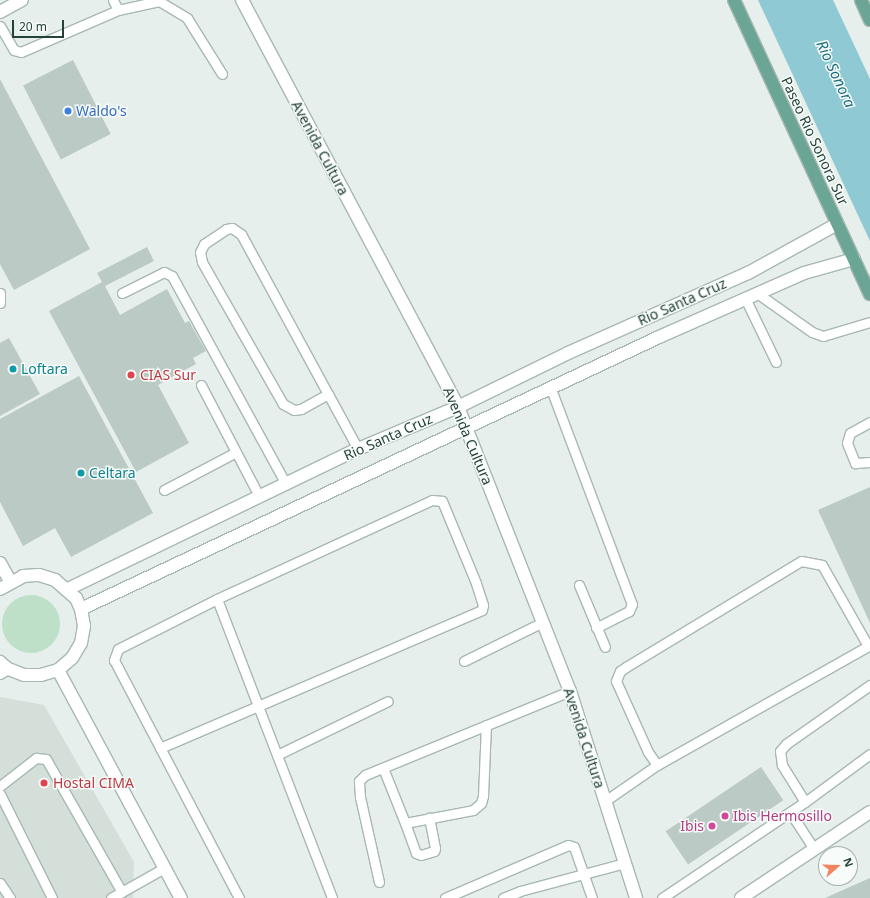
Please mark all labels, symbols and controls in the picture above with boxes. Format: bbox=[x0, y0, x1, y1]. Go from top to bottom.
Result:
scale bar bbox=[14, 12, 66, 38]
text: 20 m bbox=[19, 18, 47, 35]
water label: Rio Sonora bbox=[813, 38, 859, 110]
street label: Paseo Rio Sonora Sur bbox=[778, 74, 852, 208]
street label: Avenida Cultura bbox=[288, 98, 352, 198]
place label: Waldo's bbox=[76, 103, 127, 119]
marker: Waldo's bbox=[63, 106, 73, 116]
street label: Rio Santa Cruz bbox=[635, 275, 729, 329]
place label: Loftara bbox=[21, 361, 68, 377]
marker: Loftara bbox=[8, 364, 18, 374]
place label: CIAS Sur bbox=[140, 367, 196, 383]
marker: CIAS Sur bbox=[125, 369, 137, 381]
street label: Avenida Cultura bbox=[440, 385, 496, 487]
street label: Rio Santa Cruz bbox=[341, 410, 435, 464]
place label: Celtara bbox=[89, 465, 136, 481]
marker: Celtara bbox=[76, 468, 86, 478]
street label: Avenida Cultura bbox=[560, 686, 608, 790]
place label: Hostal CIMA bbox=[53, 775, 134, 791]
marker: Hostal CIMA bbox=[38, 777, 50, 789]
place label: Ibis Hermosillo bbox=[733, 808, 832, 824]
marker: Ibis Hermosillo bbox=[720, 811, 730, 821]
place label: Ibis bbox=[680, 818, 704, 834]
marker: Ibis bbox=[707, 821, 717, 831]
north arrow bbox=[818, 846, 858, 886]
text: N bbox=[840, 855, 857, 869]

